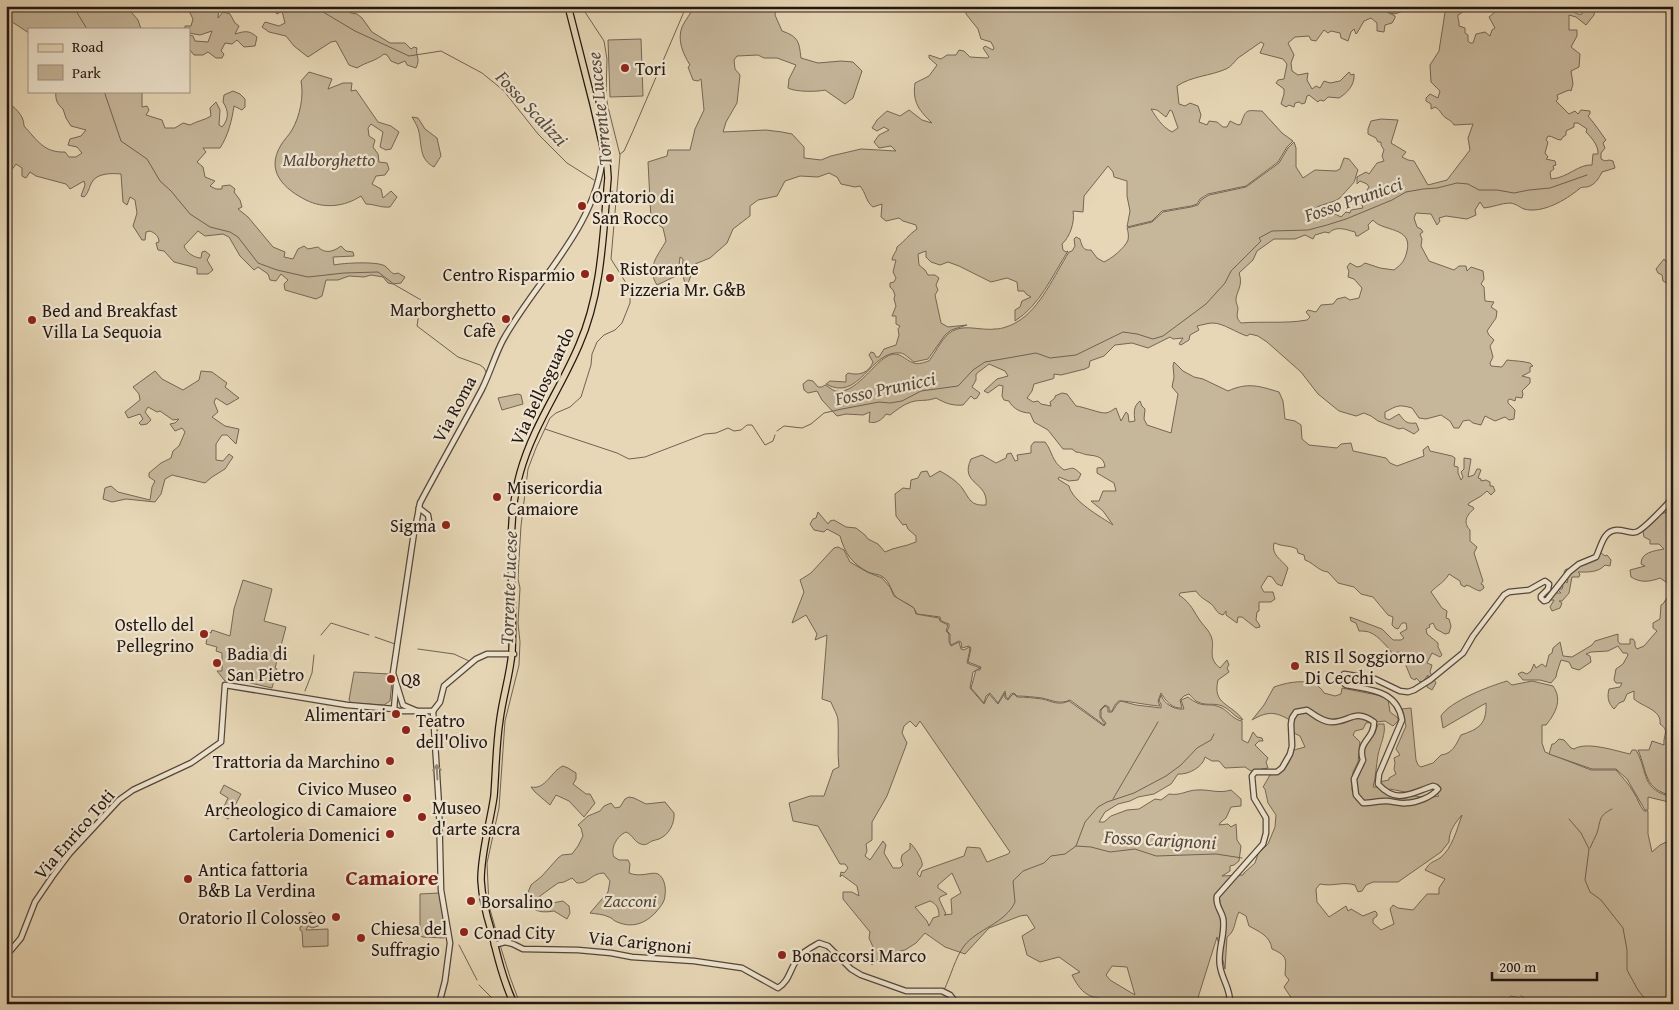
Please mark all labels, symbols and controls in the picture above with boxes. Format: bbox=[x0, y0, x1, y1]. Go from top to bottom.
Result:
legend bbox=[28, 28, 190, 92]
text: Road bbox=[72, 36, 103, 57]
water label: Torrente Lucese bbox=[579, 50, 619, 167]
place label: Tori bbox=[635, 55, 666, 82]
text: Park bbox=[72, 62, 101, 83]
marker: Tori bbox=[619, 62, 631, 74]
water label: Fosso Scalizzi bbox=[489, 63, 575, 152]
park label: Malborghetto bbox=[283, 146, 376, 173]
water label: Fosso Prunicci bbox=[1299, 169, 1406, 229]
place label: Oratorio di San Rocco bbox=[592, 183, 675, 231]
marker: Oratorio di San Rocco bbox=[576, 200, 588, 212]
place label: Ristorante Pizzeria Mr. G&B bbox=[620, 255, 746, 303]
place label: Centro Risparmio bbox=[443, 261, 575, 288]
marker: Centro Risparmio bbox=[579, 268, 591, 280]
marker: Ristorante Pizzeria Mr. G&B bbox=[604, 272, 616, 284]
place label: Marborghetto Cafè bbox=[390, 296, 496, 344]
place label: Bed and Breakfast Villa La Sequoia bbox=[42, 297, 178, 345]
marker: Marborghetto Cafè bbox=[500, 313, 512, 325]
marker: Bed and Breakfast Villa La Sequoia bbox=[26, 314, 38, 326]
street label: Via Bellosguardo bbox=[503, 322, 581, 450]
water label: Fosso Prunicci bbox=[831, 364, 938, 413]
street label: Via Roma bbox=[425, 370, 483, 447]
place label: Misericordia Camaiore bbox=[507, 474, 603, 522]
marker: Misericordia Camaiore bbox=[491, 491, 503, 503]
place label: Sigma bbox=[390, 512, 436, 539]
marker: Sigma bbox=[440, 519, 452, 531]
water label: Torrente Lucese bbox=[492, 530, 524, 646]
place label: Ostello del Pellegrino bbox=[115, 611, 194, 659]
marker: Ostello del Pellegrino bbox=[198, 628, 210, 640]
place label: Badia di San Pietro bbox=[227, 640, 304, 688]
place label: RIS Il Soggiorno Di Cecchi bbox=[1305, 643, 1425, 691]
marker: Badia di San Pietro bbox=[211, 657, 223, 669]
marker: RIS Il Soggiorno Di Cecchi bbox=[1289, 660, 1301, 672]
place label: Q8 bbox=[401, 666, 421, 693]
marker: Q8 bbox=[385, 673, 397, 685]
place label: Alimentari bbox=[304, 701, 386, 728]
place label: Teatro dell'Olivo bbox=[416, 707, 488, 755]
marker: Alimentari bbox=[390, 708, 402, 720]
marker: Teatro dell'Olivo bbox=[400, 724, 412, 736]
place label: Trattoria da Marchino bbox=[213, 748, 380, 775]
marker: Trattoria da Marchino bbox=[384, 755, 396, 767]
one-way arrow bbox=[433, 764, 442, 780]
place label: Civico Museo Archeologico di Camaiore bbox=[204, 775, 397, 823]
street label: Via Enrico Toti bbox=[27, 783, 121, 885]
marker: Civico Museo Archeologico di Camaiore bbox=[401, 792, 413, 804]
place label: Museo d'arte sacra bbox=[432, 794, 521, 842]
marker: Museo d'arte sacra bbox=[416, 811, 428, 823]
place label: Cartoleria Domenici bbox=[229, 821, 380, 848]
water label: Fosso Carignoni bbox=[1102, 822, 1217, 856]
marker: Cartoleria Domenici bbox=[384, 828, 396, 840]
place label: Antica fattoria B&B La Verdina bbox=[198, 856, 316, 904]
district label: Camaiore bbox=[346, 861, 439, 893]
marker: Antica fattoria B&B La Verdina bbox=[182, 873, 194, 885]
park label: Zacconi bbox=[603, 887, 657, 914]
place label: Borsalino bbox=[481, 888, 553, 915]
marker: Borsalino bbox=[465, 895, 477, 907]
place label: Oratorio Il Colosseo bbox=[178, 904, 326, 931]
marker: Oratorio Il Colosseo bbox=[330, 911, 342, 923]
place label: Chiesa del Suffragio bbox=[371, 915, 447, 963]
place label: Conad City bbox=[474, 919, 555, 946]
street label: Via Carignoni bbox=[587, 923, 693, 961]
marker: Conad City bbox=[458, 926, 470, 938]
marker: Chiesa del Suffragio bbox=[355, 932, 367, 944]
place label: Bonaccorsi Marco bbox=[792, 942, 926, 969]
marker: Bonaccorsi Marco bbox=[776, 949, 788, 961]
scale bar bbox=[1492, 950, 1596, 982]
text: 200 m bbox=[1499, 956, 1537, 977]

